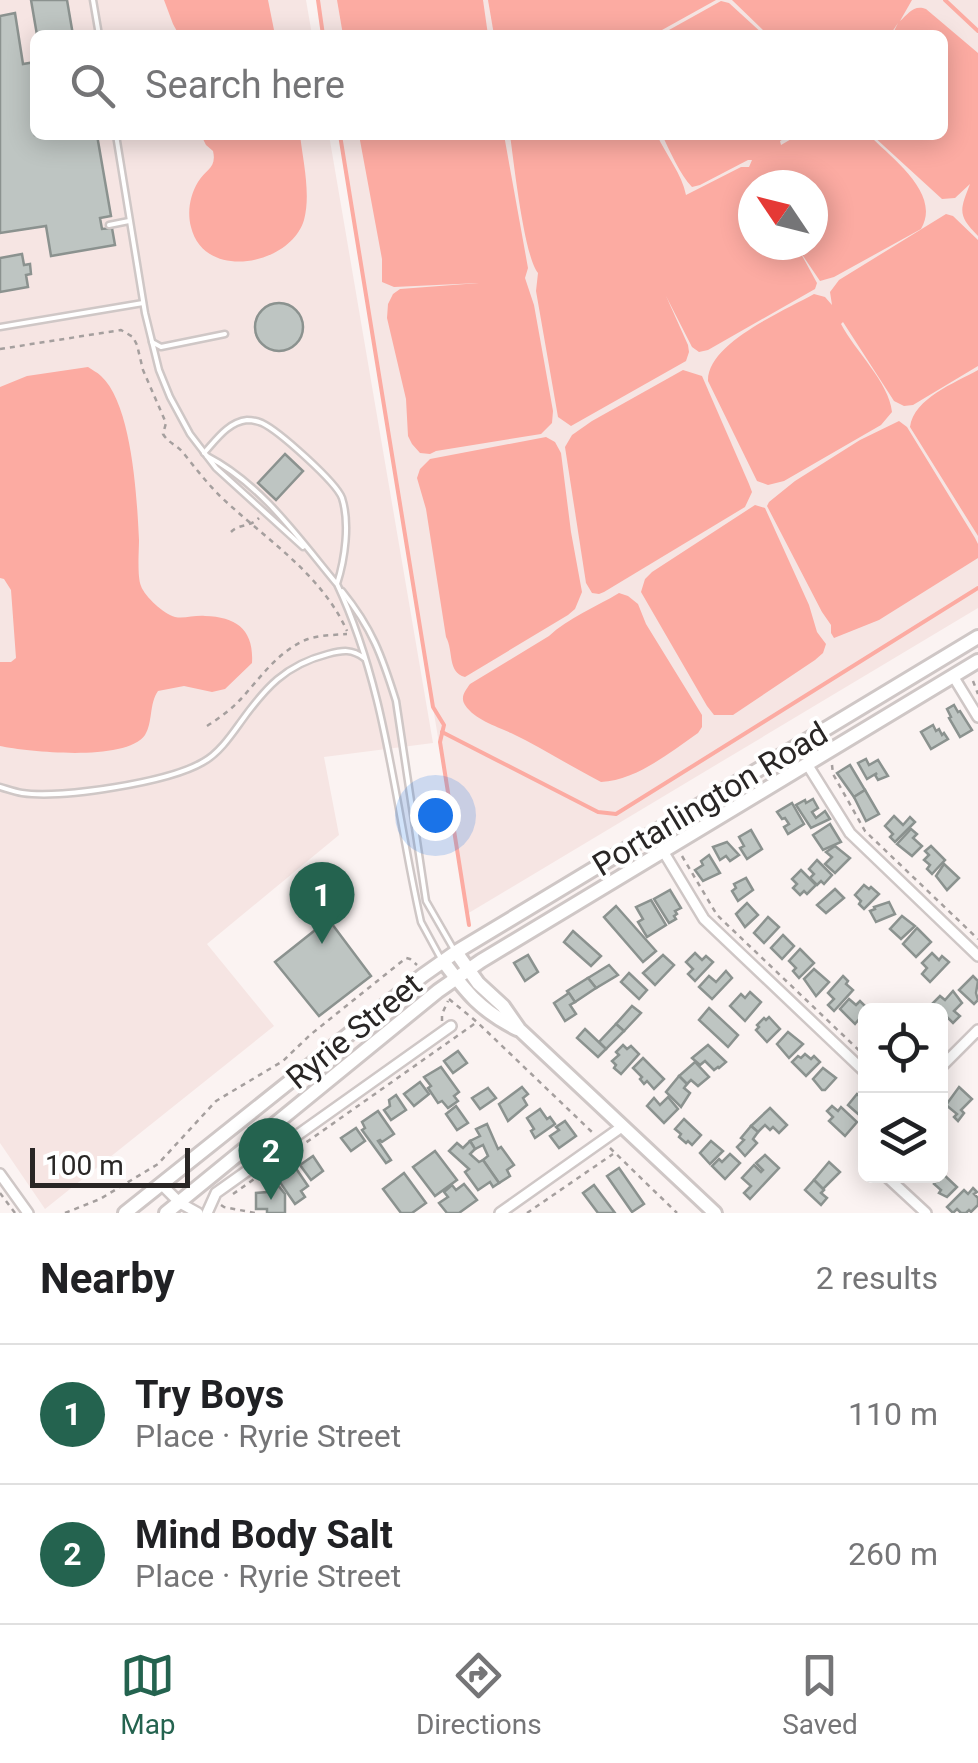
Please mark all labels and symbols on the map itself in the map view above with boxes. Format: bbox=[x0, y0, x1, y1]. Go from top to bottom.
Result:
north arrow bbox=[738, 170, 828, 260]
street label: Portarlington Road bbox=[586, 714, 834, 884]
your location bbox=[410, 790, 461, 841]
pin: 1 bbox=[290, 862, 354, 944]
street label: Ryrie Street bbox=[279, 965, 429, 1097]
pin: 2 bbox=[238, 1118, 304, 1200]
scale bar bbox=[30, 1143, 190, 1188]

